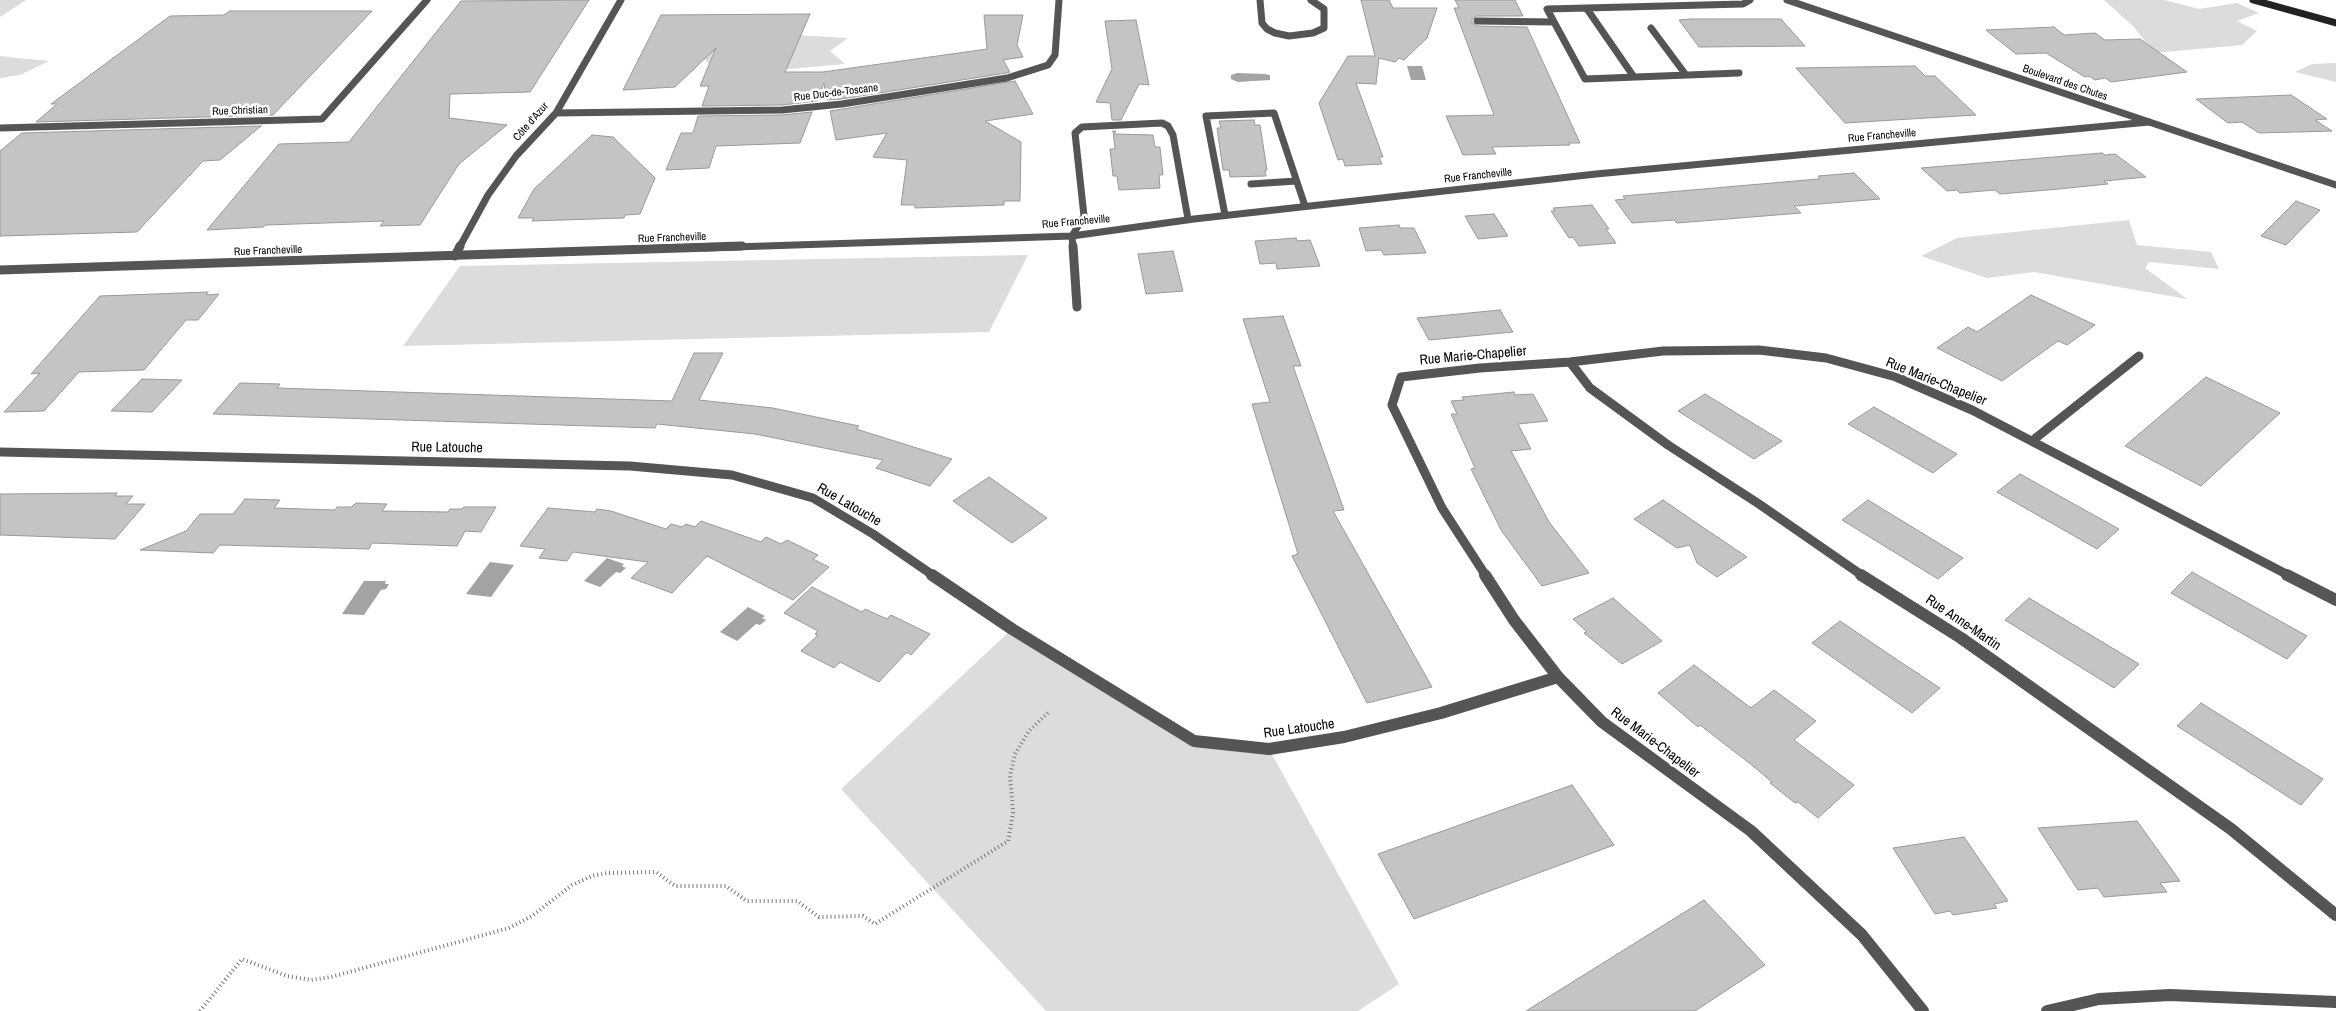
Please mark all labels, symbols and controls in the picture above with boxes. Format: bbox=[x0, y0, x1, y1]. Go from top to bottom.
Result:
street label: Boulevard des Chutes bbox=[2021, 62, 2109, 104]
street label: Rue Duc-de-Toscane bbox=[793, 81, 879, 105]
street label: Côte d'Azur bbox=[511, 100, 551, 144]
street label: Rue Christian bbox=[212, 103, 268, 119]
street label: Rue Francheville bbox=[1847, 126, 1917, 146]
street label: Rue Francheville bbox=[1443, 166, 1513, 186]
street label: Rue Francheville bbox=[1041, 212, 1111, 232]
street label: Rue Francheville bbox=[638, 230, 706, 246]
street label: Rue Francheville bbox=[234, 243, 302, 259]
street label: Rue Marie-Chapelier bbox=[1419, 343, 1527, 369]
street label: Rue Marie-Chapelier bbox=[1883, 354, 1989, 410]
street label: Rue Latouche bbox=[411, 439, 483, 457]
street label: Rue Latouche bbox=[814, 480, 884, 530]
street label: Rue Anne-Martin bbox=[1922, 592, 2004, 654]
street label: Rue Marie-Chapelier bbox=[1607, 704, 1703, 782]
street label: Rue Latouche bbox=[1262, 716, 1336, 742]

